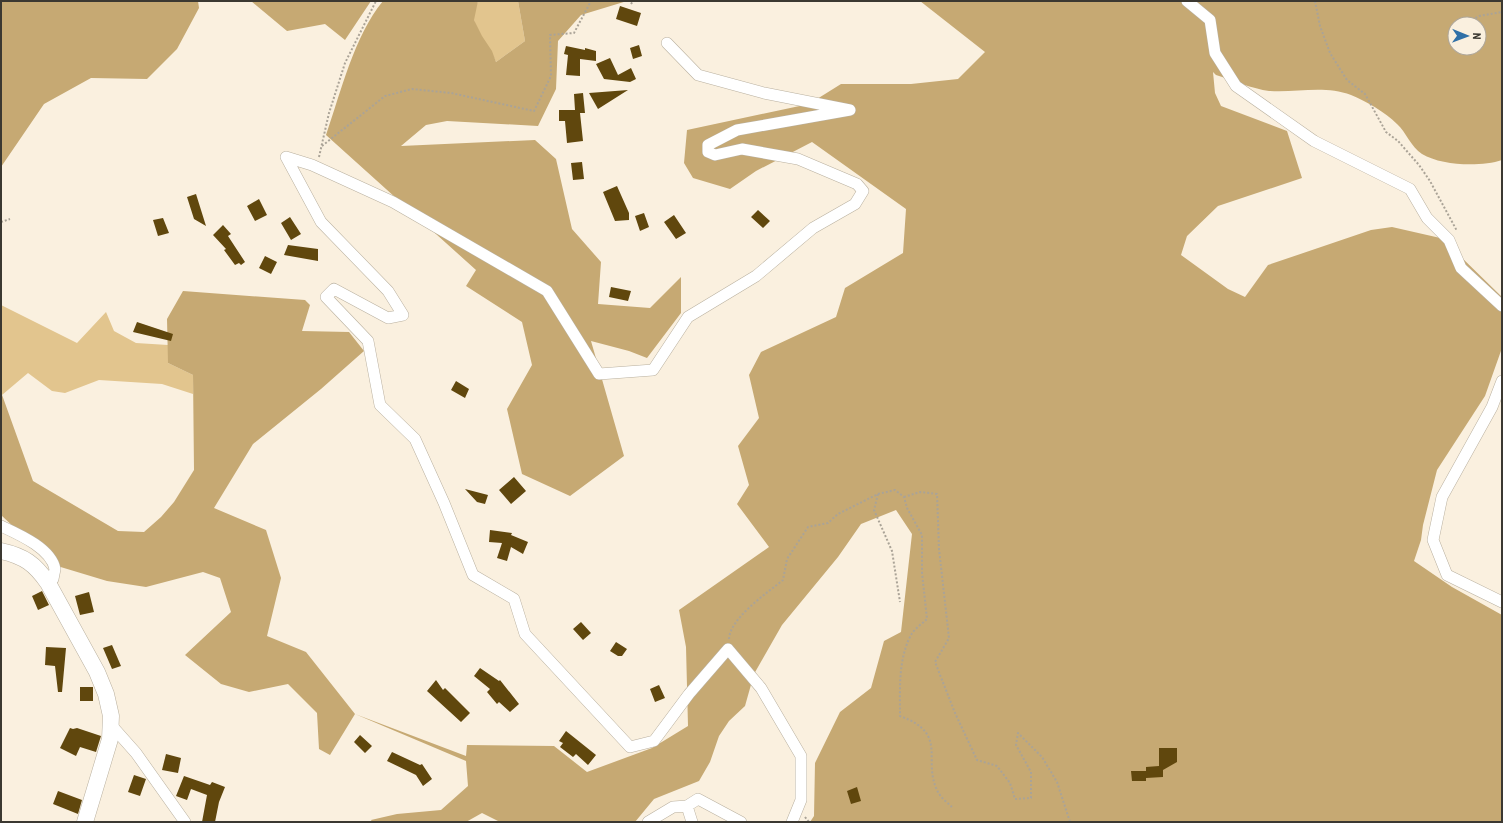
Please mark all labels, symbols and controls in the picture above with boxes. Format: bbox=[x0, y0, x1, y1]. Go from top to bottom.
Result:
north arrow bbox=[1447, 16, 1487, 56]
text: N bbox=[1470, 33, 1483, 40]

